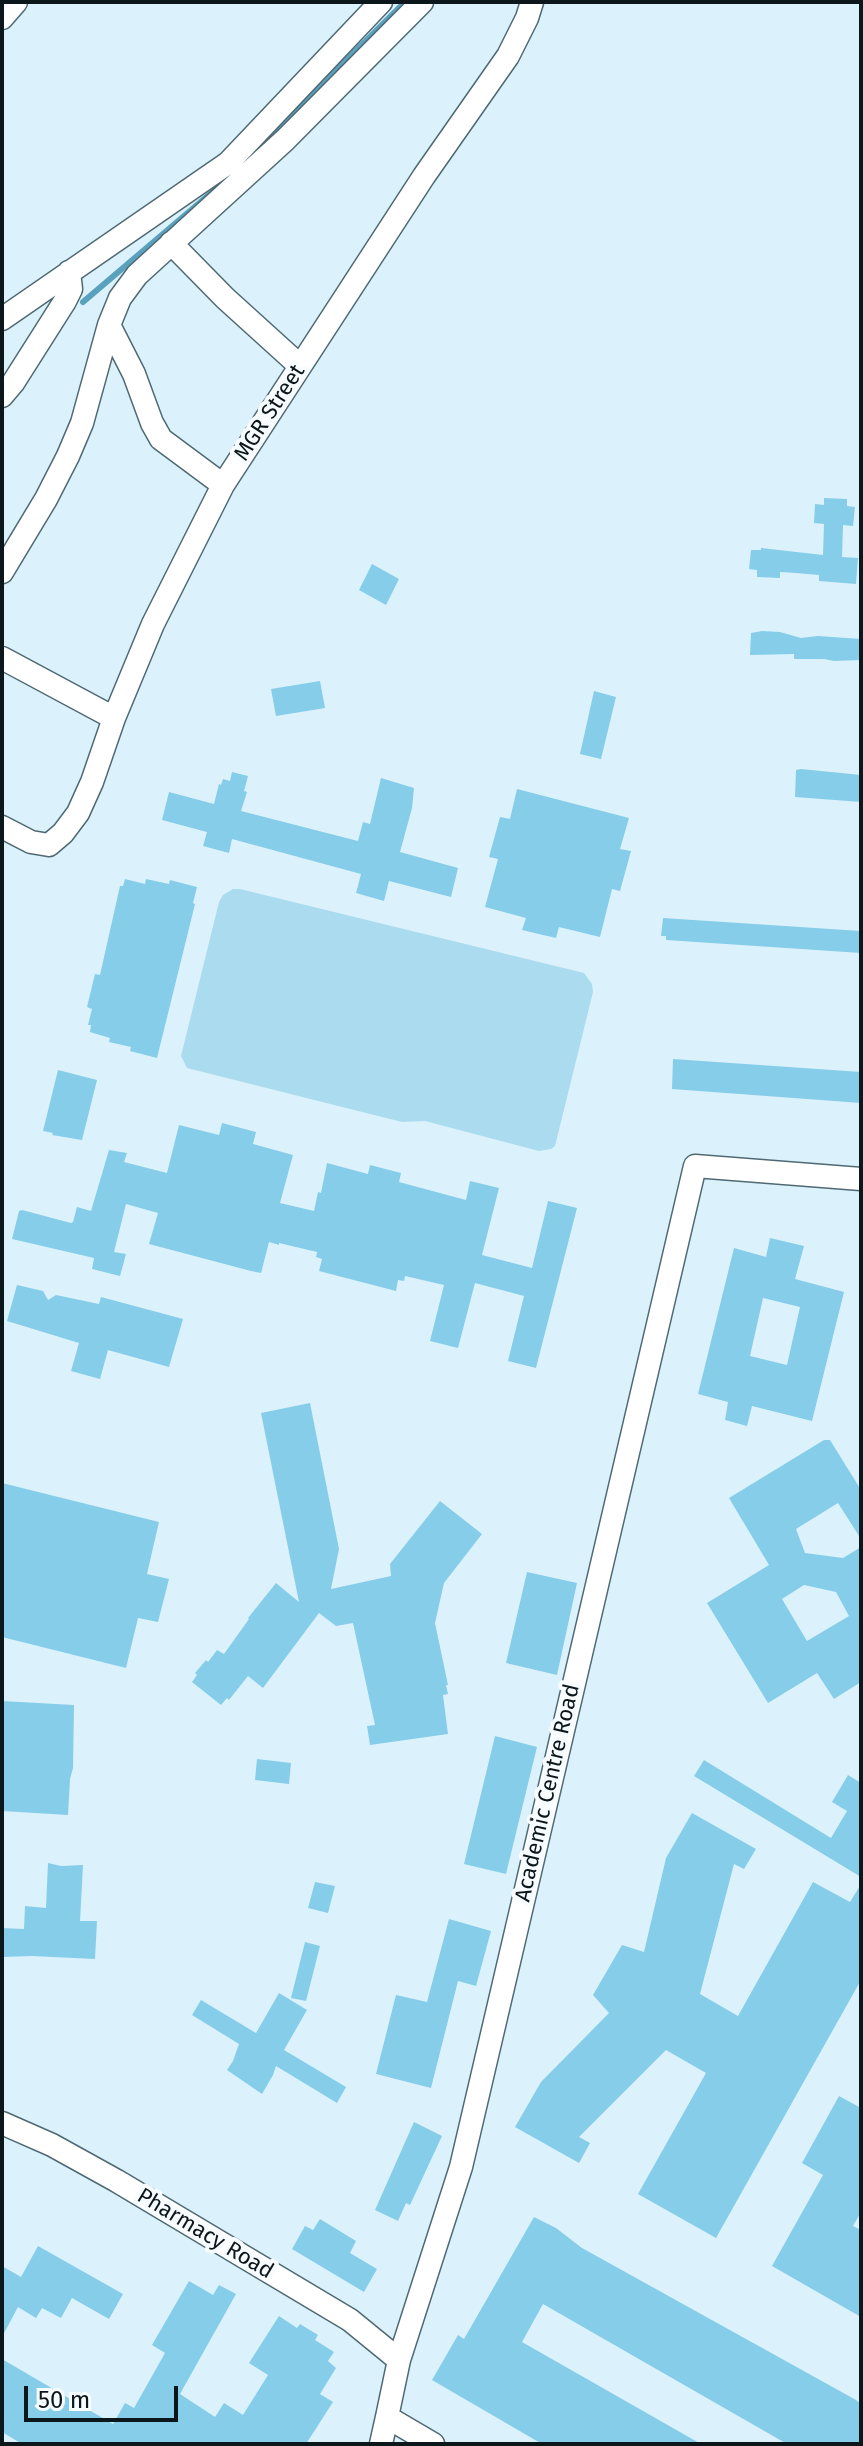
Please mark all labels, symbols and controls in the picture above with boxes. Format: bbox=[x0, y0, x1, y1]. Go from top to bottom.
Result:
street label: MGR Street bbox=[229, 360, 311, 466]
street label: Academic Centre Road bbox=[510, 1682, 586, 1904]
street label: Pharmacy Road bbox=[132, 2183, 278, 2285]
scale bar bbox=[28, 2370, 182, 2420]
text: 50 m bbox=[38, 2386, 90, 2414]

